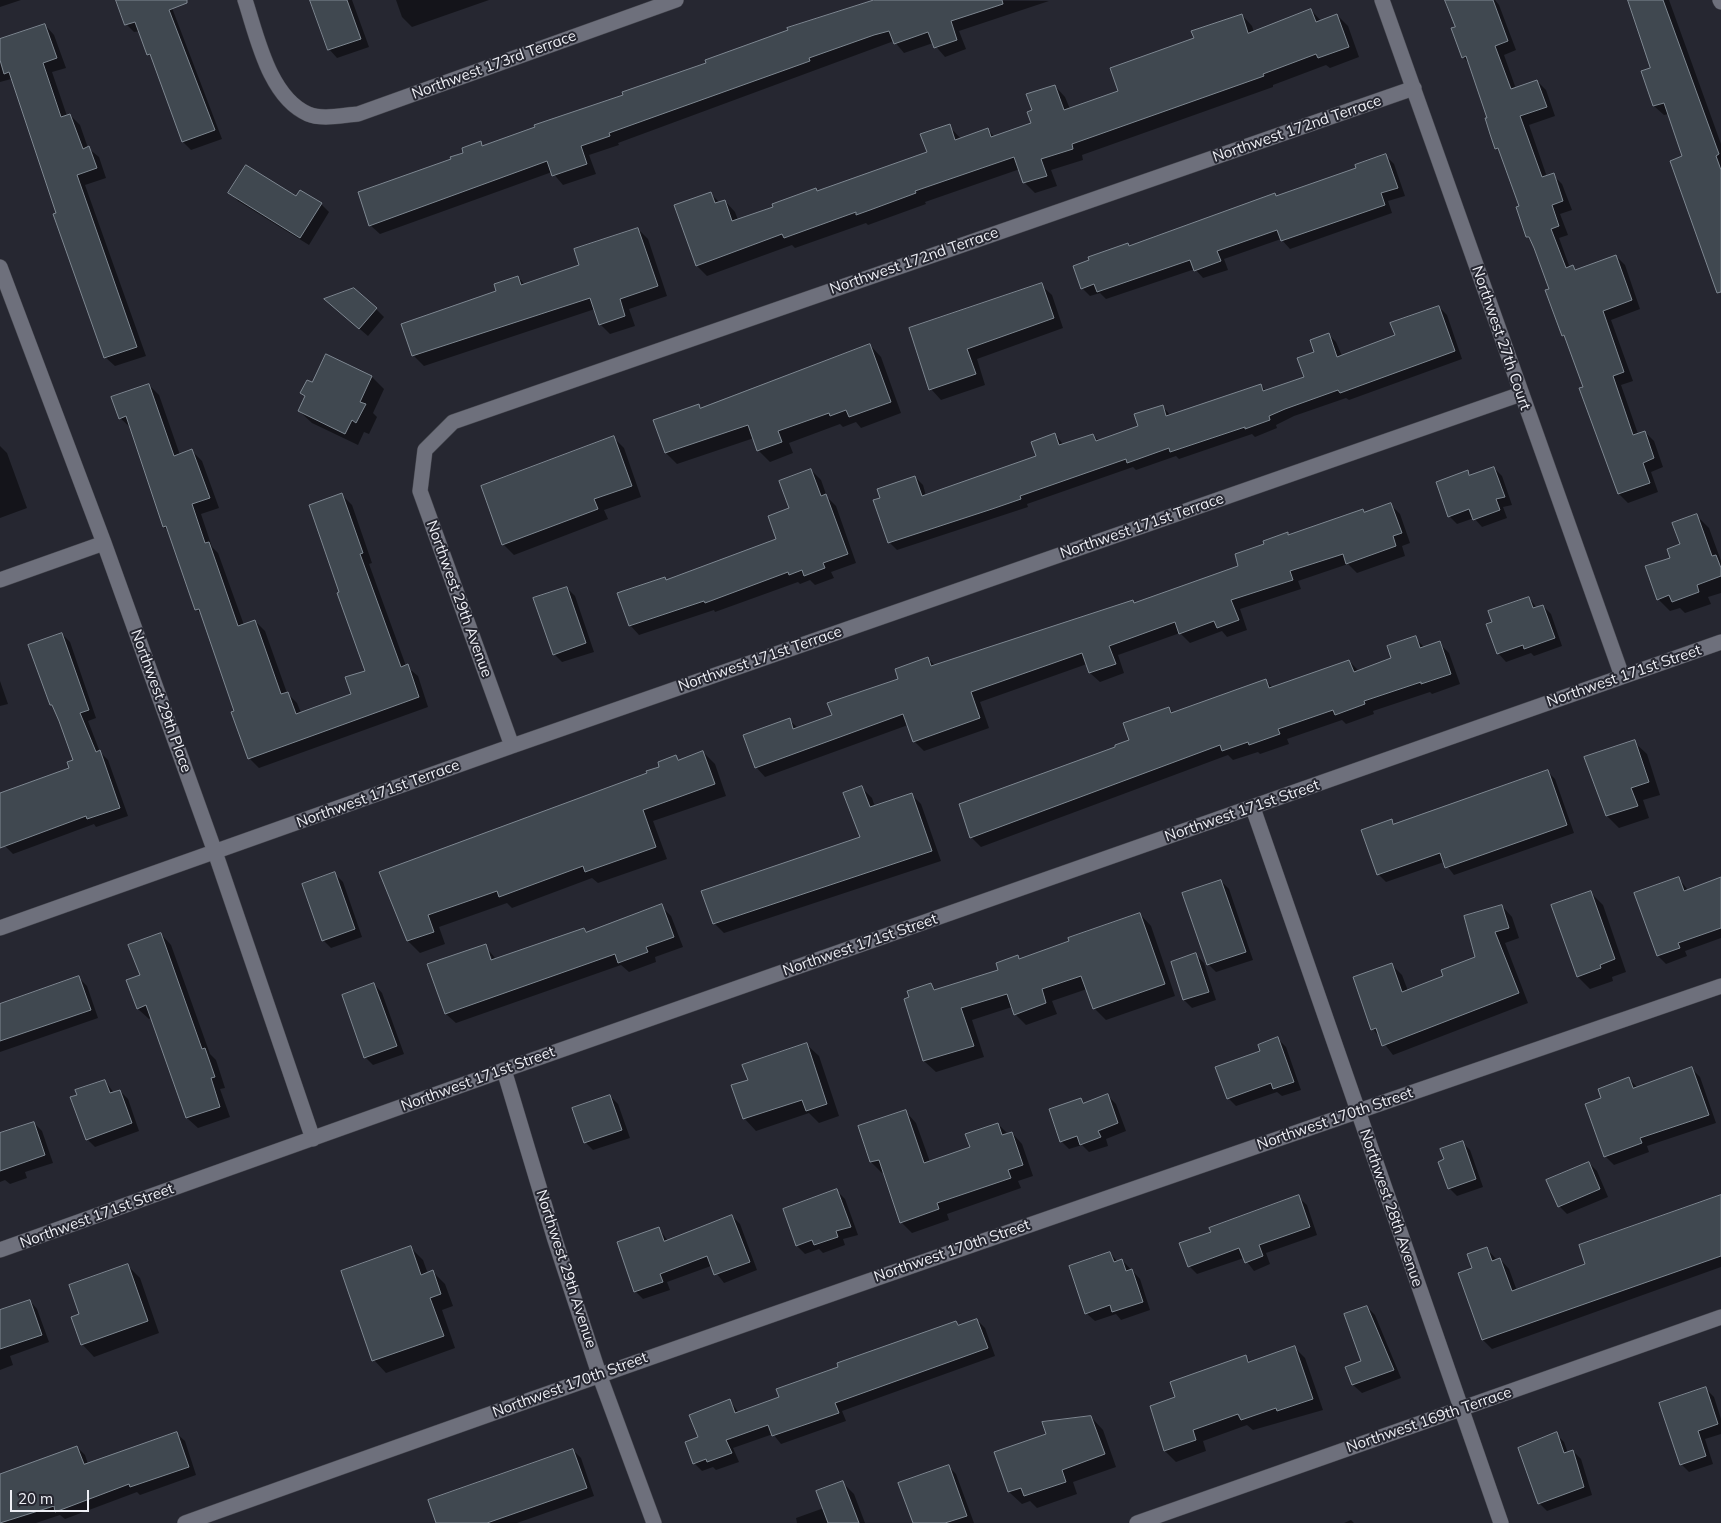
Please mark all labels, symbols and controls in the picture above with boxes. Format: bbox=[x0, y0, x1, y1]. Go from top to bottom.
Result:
street label: Northwest 173rd Terrace bbox=[409, 27, 579, 103]
street label: Northwest 172nd Terrace bbox=[1210, 92, 1384, 166]
street label: Northwest 172nd Terrace bbox=[827, 224, 1001, 298]
street label: Northwest 27th Court bbox=[1468, 264, 1534, 412]
street label: Northwest 171st Terrace bbox=[1058, 489, 1226, 563]
street label: Northwest 29th Avenue bbox=[422, 518, 496, 680]
street label: Northwest 171st Terrace bbox=[676, 622, 844, 696]
street label: Northwest 29th Place bbox=[127, 627, 195, 775]
street label: Northwest 171st Street bbox=[1544, 641, 1704, 711]
street label: Northwest 171st Terrace bbox=[294, 756, 462, 832]
street label: Northwest 171st Street bbox=[1162, 776, 1322, 846]
street label: Northwest 171st Street bbox=[780, 910, 940, 980]
street label: Northwest 171st Street bbox=[399, 1043, 557, 1115]
street label: Northwest 170th Street bbox=[1255, 1084, 1415, 1154]
street label: Northwest 28th Avenue bbox=[1356, 1127, 1426, 1289]
street label: Northwest 171st Street bbox=[18, 1180, 176, 1252]
street label: Northwest 29th Avenue bbox=[532, 1188, 600, 1350]
street label: Northwest 170th Street bbox=[872, 1216, 1032, 1286]
street label: Northwest 170th Street bbox=[490, 1349, 650, 1421]
street label: Northwest 169th Terrace bbox=[1344, 1383, 1514, 1457]
scale bar bbox=[12, 1480, 91, 1512]
text: 20 m bbox=[18, 1489, 53, 1508]

